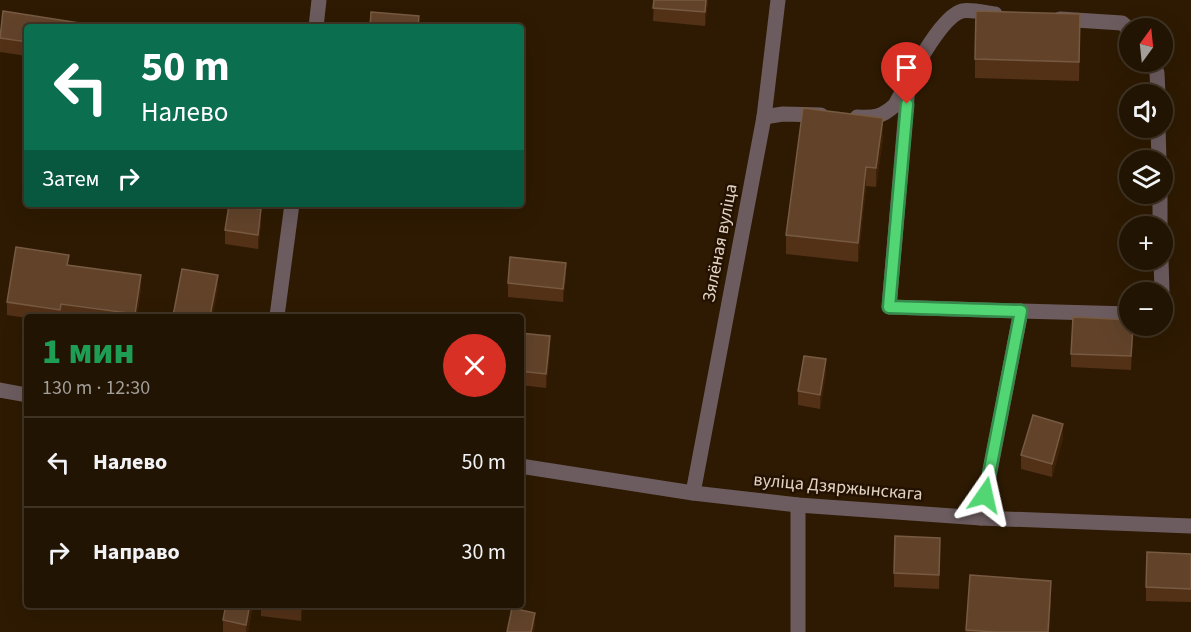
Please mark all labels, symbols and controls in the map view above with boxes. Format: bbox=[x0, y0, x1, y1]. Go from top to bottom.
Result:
north arrow bbox=[1119, 18, 1173, 72]
map controls bbox=[1119, 18, 1173, 336]
text: 50 m bbox=[141, 37, 230, 97]
pin bbox=[881, 42, 932, 104]
icon: left bbox=[42, 48, 120, 126]
icon: arrive bbox=[890, 51, 923, 84]
button: sound bbox=[1119, 84, 1173, 138]
text: Налево bbox=[141, 93, 228, 132]
button: layers bbox=[1119, 150, 1173, 204]
icon: right bbox=[112, 162, 145, 195]
text: Затем bbox=[42, 163, 100, 195]
street label: Зялёная вуліца bbox=[696, 182, 744, 304]
button: + bbox=[1119, 216, 1173, 270]
button: − bbox=[1119, 282, 1173, 336]
text: 1 мин bbox=[42, 326, 135, 377]
button: close bbox=[443, 334, 506, 397]
text: 130 m · 12:30 bbox=[42, 374, 150, 402]
icon: left bbox=[42, 446, 75, 479]
text: Налево bbox=[93, 446, 167, 478]
text: 50 m bbox=[461, 446, 506, 478]
position arrow bbox=[953, 463, 1017, 527]
street label: вуліца Дзяржынскага bbox=[752, 467, 924, 507]
icon: right bbox=[42, 536, 75, 569]
text: Направо bbox=[93, 536, 180, 568]
text: 30 m bbox=[461, 536, 506, 568]

